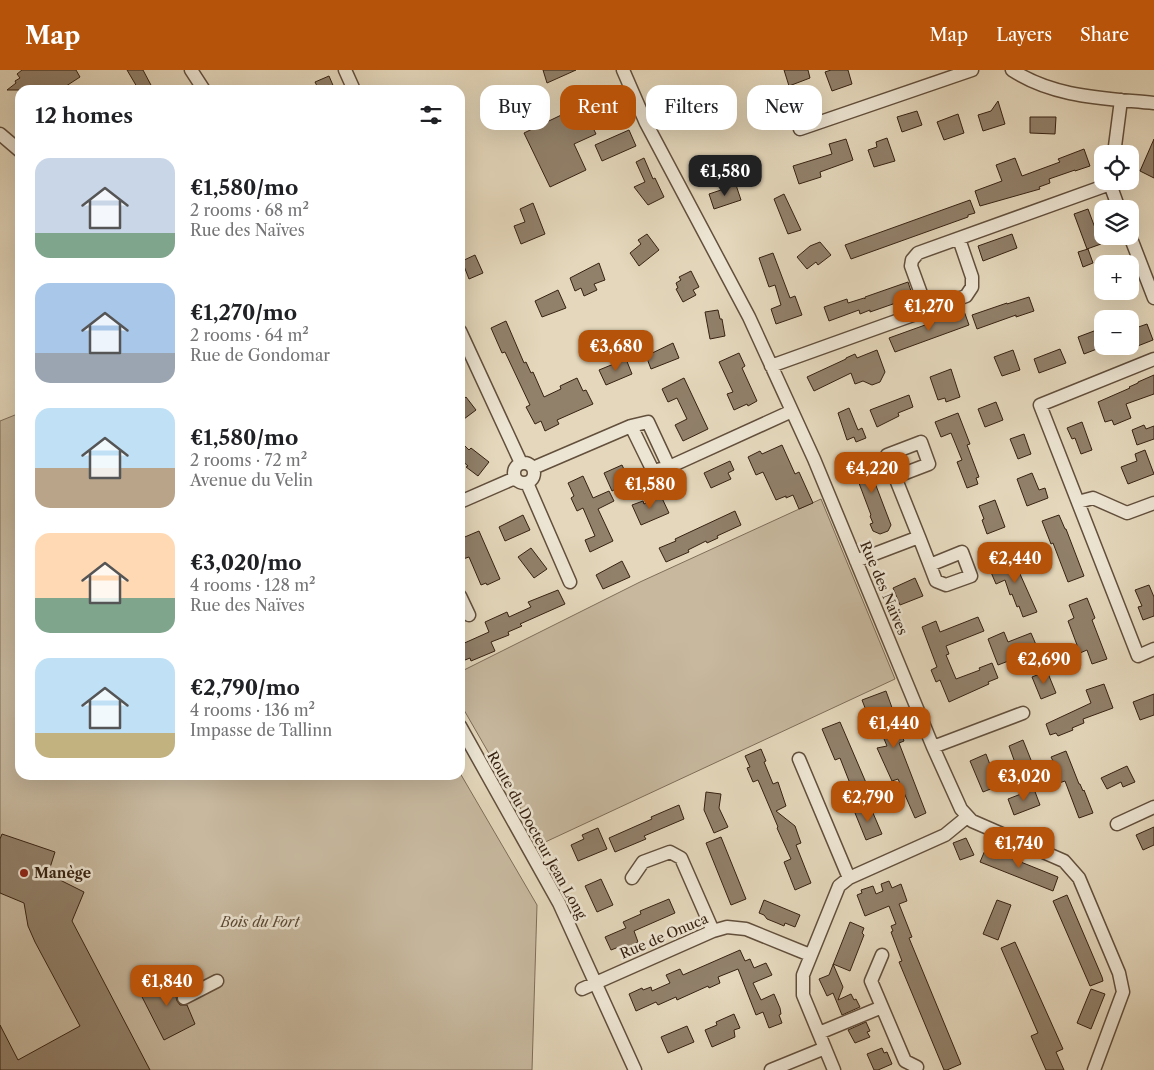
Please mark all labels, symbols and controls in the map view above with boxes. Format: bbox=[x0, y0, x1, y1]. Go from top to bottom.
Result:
text: Map bbox=[25, 21, 80, 50]
text: Map bbox=[930, 24, 968, 46]
text: Layers bbox=[996, 24, 1052, 46]
text: Share bbox=[1080, 24, 1129, 46]
chip: Buy bbox=[480, 85, 550, 130]
chip: Rent bbox=[560, 85, 636, 130]
chip: Filters bbox=[646, 85, 737, 130]
chip: New bbox=[747, 85, 822, 130]
icon: filters bbox=[417, 101, 445, 129]
text: 12 homes bbox=[35, 103, 133, 128]
map controls bbox=[1094, 145, 1139, 355]
button: locate bbox=[1094, 145, 1139, 190]
pin: €1,580 bbox=[684, 154, 766, 197]
text: €1,580 bbox=[700, 161, 750, 181]
text: €1,580/mo bbox=[190, 175, 298, 200]
icon: home bbox=[75, 178, 135, 238]
text: 2 rooms · 68 m² bbox=[190, 200, 309, 220]
button: layers bbox=[1094, 200, 1139, 245]
text: Rue des Naïves bbox=[190, 220, 305, 240]
button: + bbox=[1094, 255, 1139, 300]
pin: €1,270 bbox=[888, 290, 970, 332]
text: €1,270 bbox=[904, 296, 954, 316]
text: €1,270/mo bbox=[190, 300, 297, 325]
icon: home bbox=[75, 303, 135, 363]
button: − bbox=[1094, 310, 1139, 355]
text: 2 rooms · 64 m² bbox=[190, 325, 309, 345]
pin: €3,680 bbox=[575, 330, 657, 372]
text: €3,680 bbox=[589, 336, 643, 356]
text: Rue de Gondomar bbox=[190, 345, 330, 365]
text: €1,580/mo bbox=[190, 425, 298, 450]
icon: home bbox=[75, 428, 135, 488]
text: 2 rooms · 72 m² bbox=[190, 450, 307, 470]
pin: €4,220 bbox=[831, 452, 913, 494]
text: €4,220 bbox=[845, 458, 899, 478]
pin: €1,580 bbox=[609, 468, 691, 510]
text: Avenue du Velin bbox=[190, 470, 313, 490]
text: €1,580 bbox=[625, 474, 675, 494]
street label: Rue des Naïves bbox=[856, 538, 912, 638]
pin: €2,440 bbox=[974, 542, 1056, 584]
text: €2,440 bbox=[988, 548, 1042, 568]
text: €3,020/mo bbox=[190, 550, 302, 575]
icon: home bbox=[75, 553, 135, 613]
text: 4 rooms · 128 m² bbox=[190, 575, 316, 595]
text: Rue des Naïves bbox=[190, 595, 305, 615]
pin: €2,690 bbox=[1003, 642, 1085, 685]
text: €2,690 bbox=[1017, 649, 1071, 669]
text: €2,790/mo bbox=[190, 675, 300, 700]
icon: home bbox=[75, 678, 135, 738]
text: 4 rooms · 136 m² bbox=[190, 700, 315, 720]
pin: €1,440 bbox=[853, 706, 935, 749]
text: €1,440 bbox=[869, 713, 919, 733]
text: Impasse de Tallinn bbox=[190, 720, 332, 740]
street label: Route du Docteur Jean Long bbox=[483, 748, 591, 923]
pin: €3,020 bbox=[983, 760, 1065, 802]
text: €3,020 bbox=[997, 766, 1051, 786]
pin: €2,790 bbox=[827, 780, 909, 823]
text: €2,790 bbox=[842, 787, 894, 807]
pin: €1,740 bbox=[978, 826, 1060, 869]
text: €1,740 bbox=[994, 833, 1044, 853]
place label: Manège bbox=[34, 864, 91, 882]
marker: Manège bbox=[18, 867, 30, 879]
street label: Rue de Onuca bbox=[617, 909, 711, 963]
park label: Bois du Fort bbox=[220, 913, 300, 931]
pin: €1,840 bbox=[126, 964, 208, 1007]
text: €1,840 bbox=[141, 971, 193, 991]

